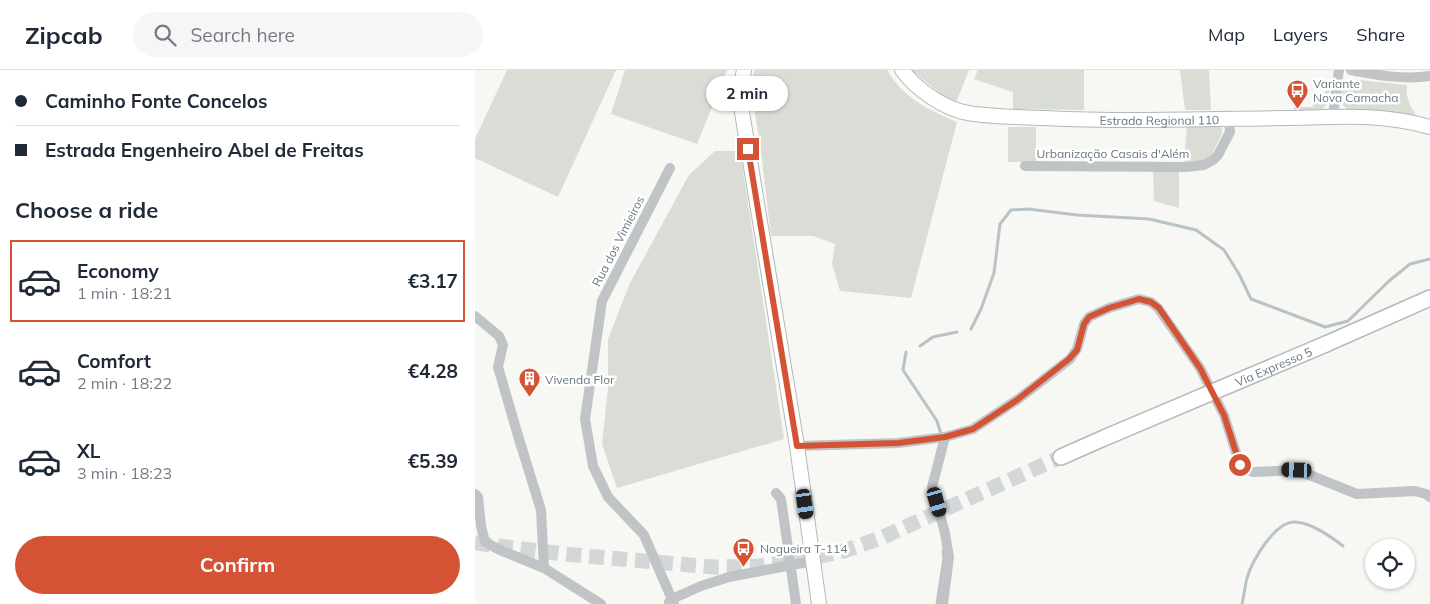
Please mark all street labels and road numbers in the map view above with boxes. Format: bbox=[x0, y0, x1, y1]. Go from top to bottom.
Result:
street label: Estrada Regional 110 bbox=[1099, 112, 1219, 128]
street label: Urbanização Casais d'Além bbox=[1037, 146, 1189, 161]
street label: Rua dos Vimieiros bbox=[589, 193, 647, 289]
street label: Via Expresso 5 bbox=[1233, 343, 1314, 389]

